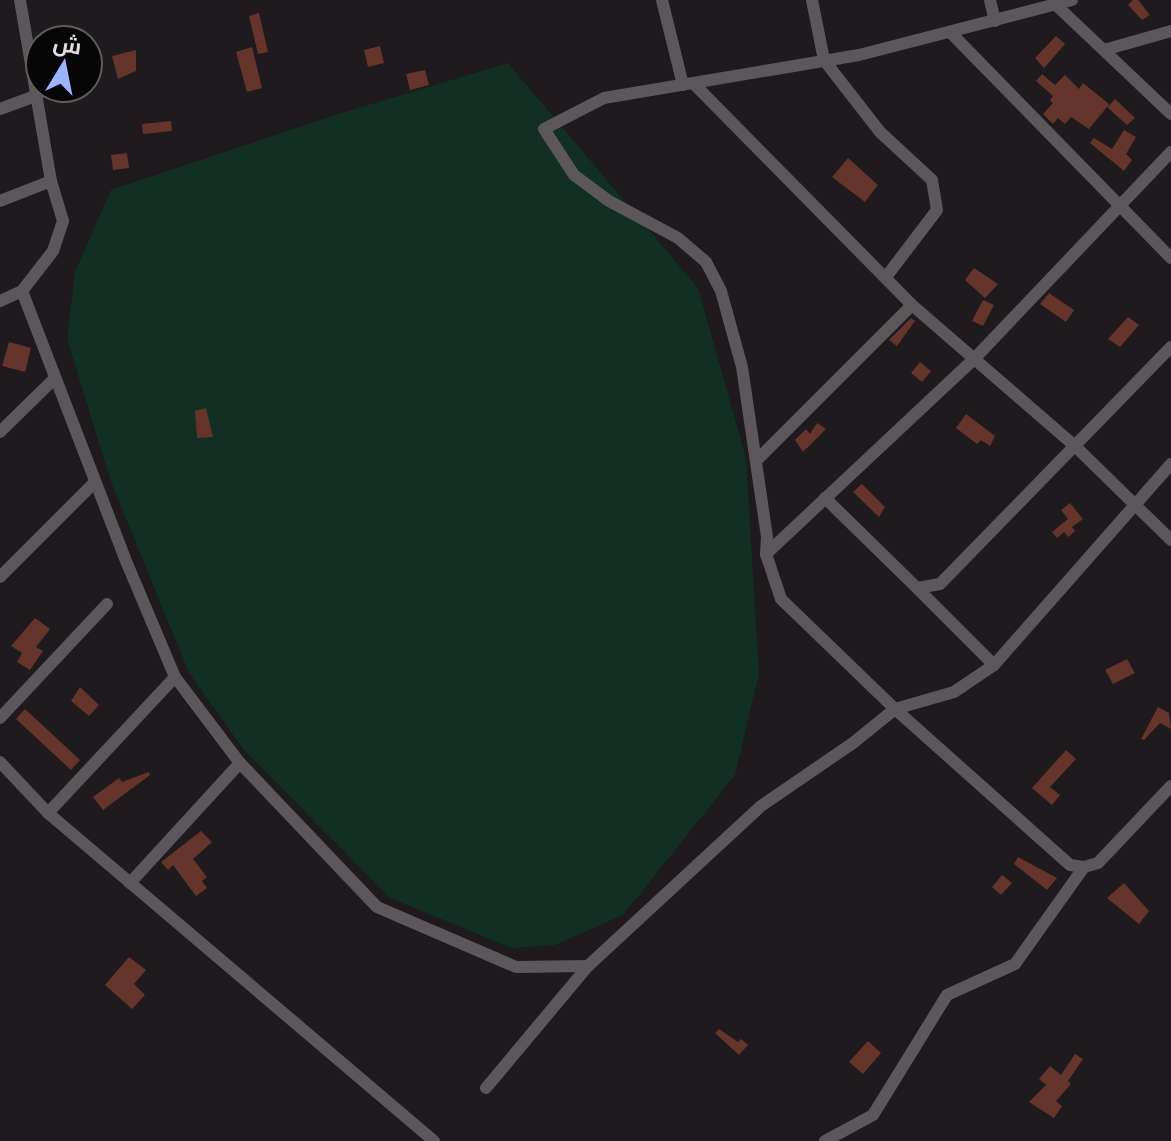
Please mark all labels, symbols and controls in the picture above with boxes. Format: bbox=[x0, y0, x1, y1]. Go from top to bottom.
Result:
north arrow bbox=[24, 24, 104, 104]
text: ش bbox=[51, 29, 84, 61]

